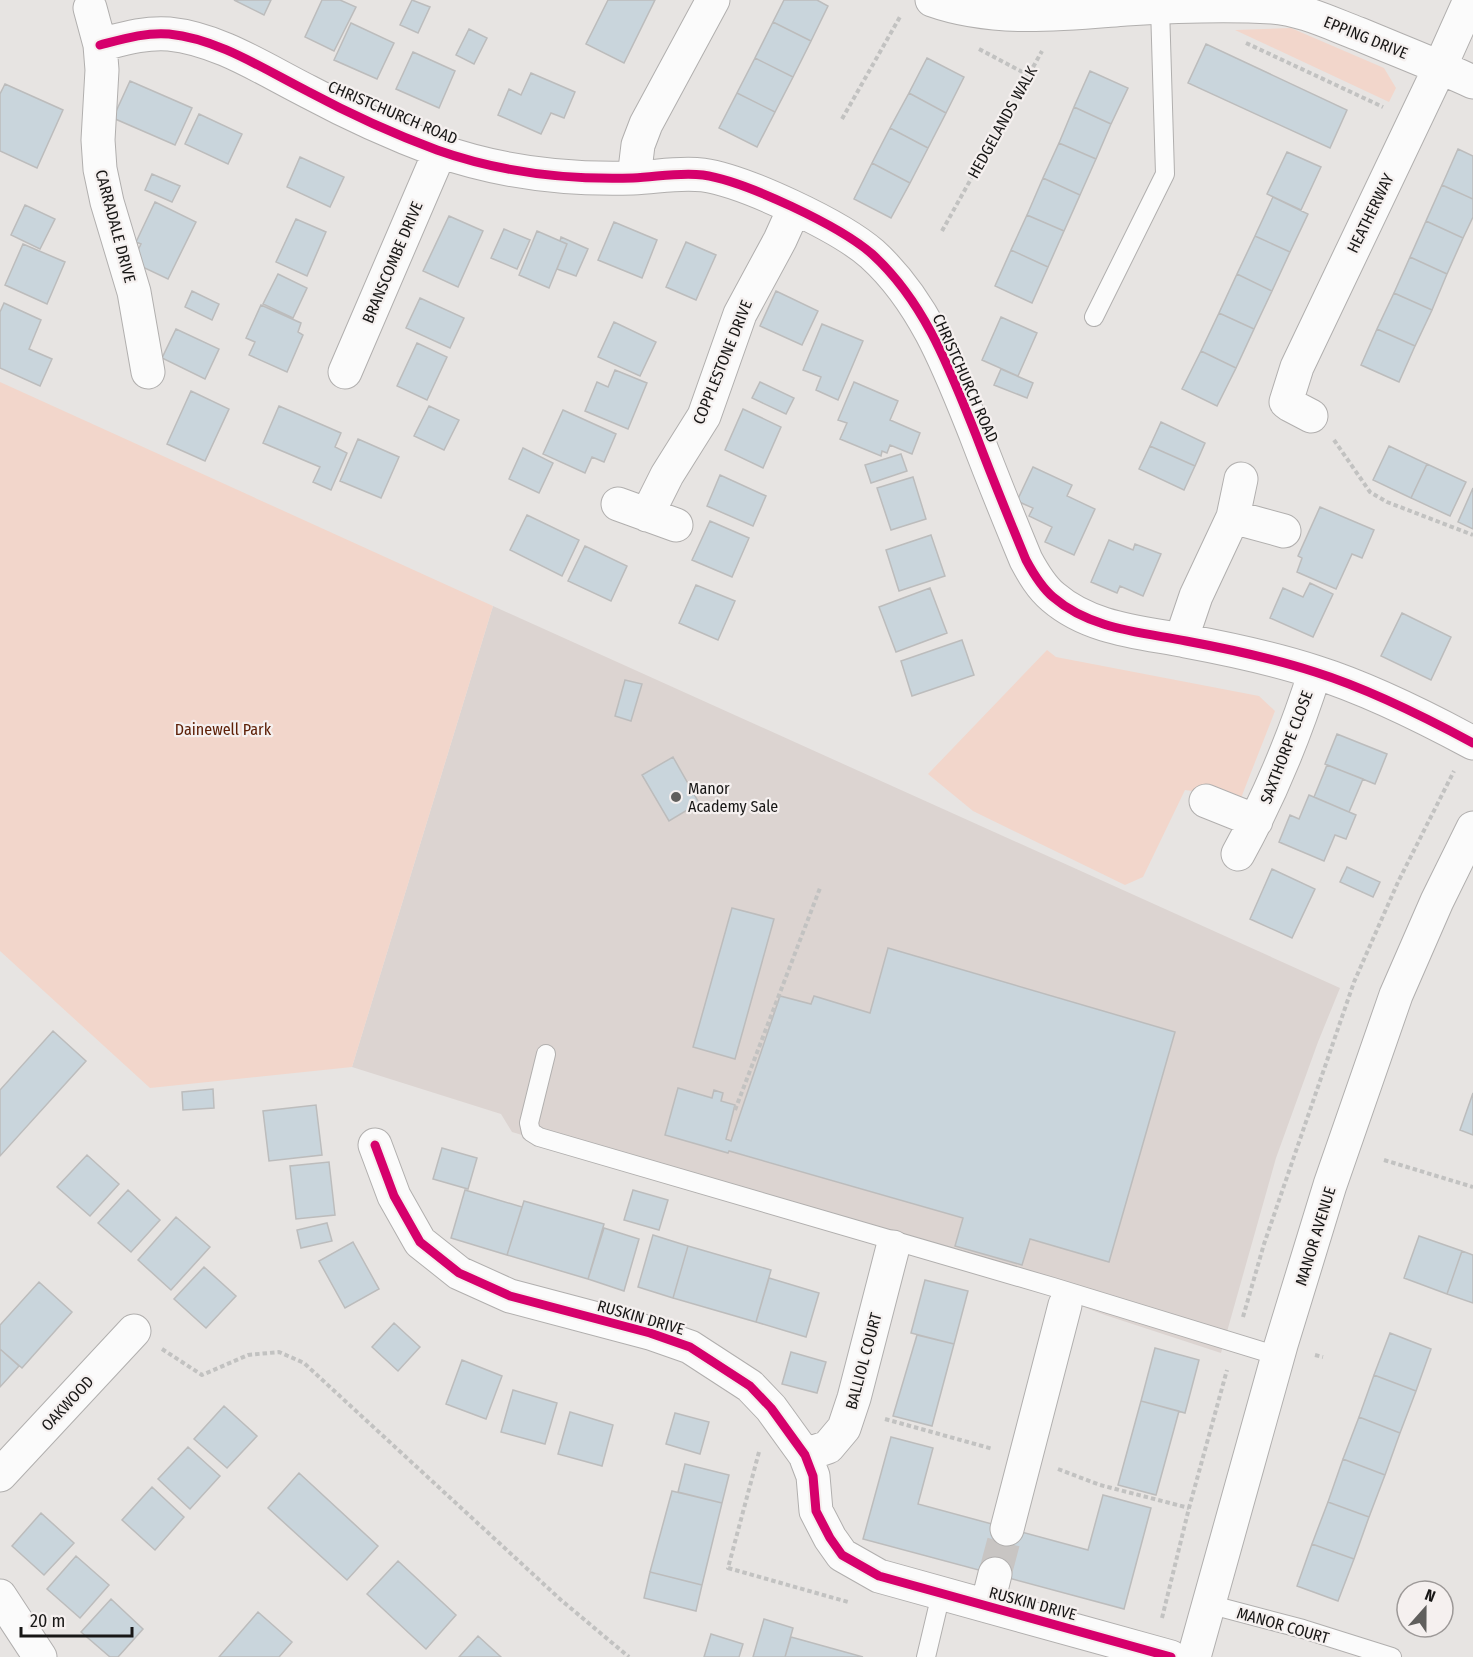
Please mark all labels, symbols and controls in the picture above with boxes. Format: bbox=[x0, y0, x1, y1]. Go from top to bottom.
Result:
street label: EPPING DRIVE bbox=[1321, 12, 1411, 63]
street label: HEDGELANDS WALK bbox=[964, 62, 1041, 182]
street label: CHRISTCHURCH ROAD bbox=[325, 77, 460, 148]
street label: CARRADALE DRIVE bbox=[91, 168, 140, 285]
street label: HEATHERWAY bbox=[1343, 171, 1398, 256]
street label: BRANSCOMBE DRIVE bbox=[358, 198, 427, 326]
street label: COPPLESTONE DRIVE bbox=[689, 297, 756, 427]
street label: CHRISTCHURCH ROAD bbox=[929, 311, 1002, 445]
street label: SAXTHORPE CLOSE bbox=[1256, 688, 1317, 806]
park label: Dainewell Park bbox=[175, 720, 272, 739]
place label: Manor Academy Sale bbox=[688, 779, 778, 816]
marker: Manor Academy Sale bbox=[669, 790, 683, 804]
street label: MANOR AVENUE bbox=[1291, 1184, 1340, 1288]
street label: RUSKIN DRIVE bbox=[595, 1296, 687, 1339]
street label: BALLIOL COURT bbox=[841, 1310, 886, 1412]
street label: OAKWOOD bbox=[37, 1372, 98, 1435]
north arrow bbox=[1395, 1579, 1455, 1639]
street label: RUSKIN DRIVE bbox=[987, 1583, 1079, 1624]
text: N bbox=[1422, 1585, 1438, 1606]
scale bar bbox=[21, 1600, 132, 1638]
street label: MANOR COURT bbox=[1235, 1603, 1332, 1648]
text: 20 m bbox=[30, 1610, 65, 1632]

